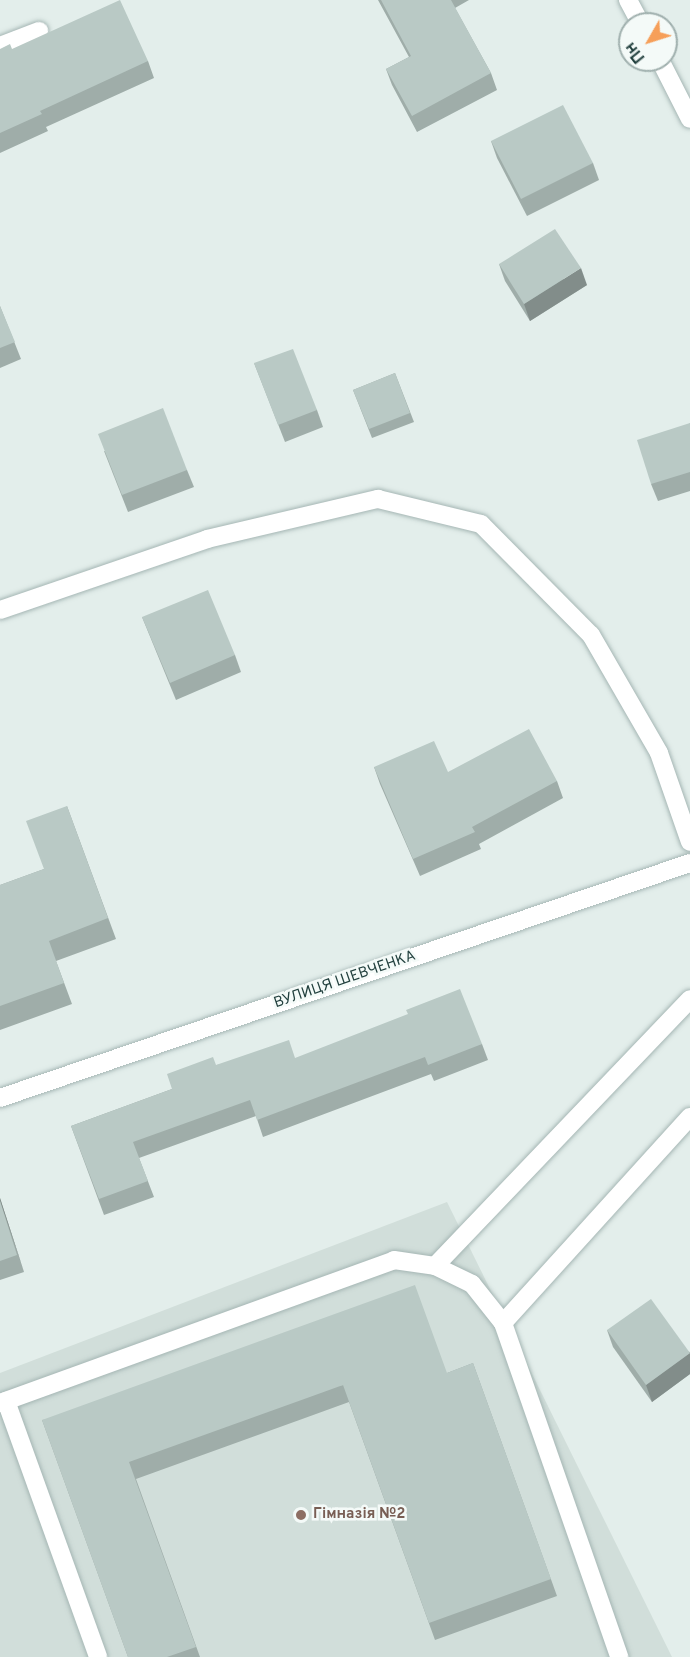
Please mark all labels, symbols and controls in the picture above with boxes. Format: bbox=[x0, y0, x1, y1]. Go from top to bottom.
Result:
north arrow bbox=[618, 12, 678, 72]
text: Пн bbox=[621, 37, 650, 67]
street label: ВУЛИЦЯ ШЕВЧЕНКА bbox=[272, 947, 418, 1013]
place label: Гімназія №2 bbox=[313, 1506, 405, 1524]
marker: Гімназія №2 bbox=[294, 1508, 308, 1522]

